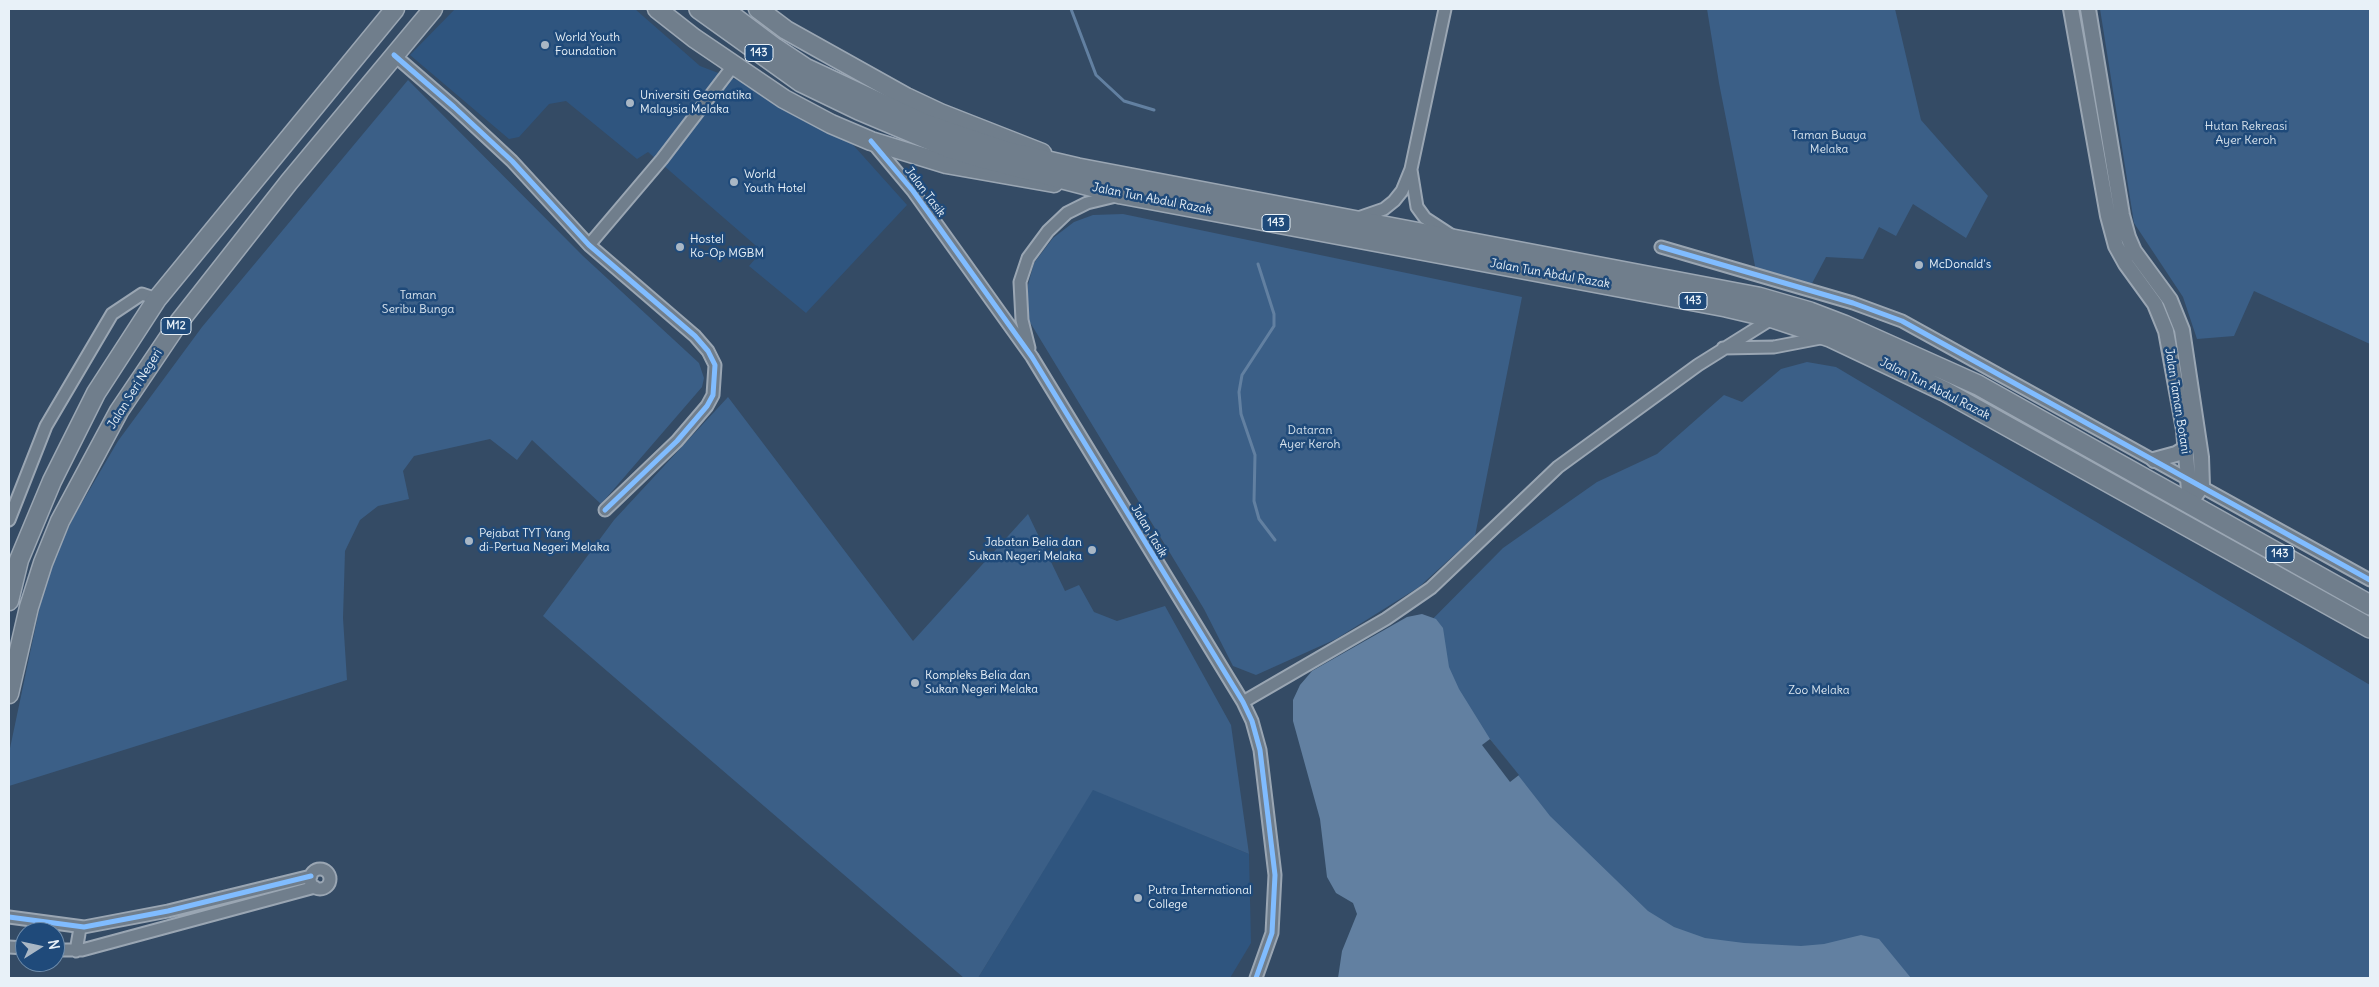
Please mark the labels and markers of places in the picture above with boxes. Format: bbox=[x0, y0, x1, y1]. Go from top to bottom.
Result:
place label: World Youth Foundation bbox=[555, 31, 620, 59]
marker: World Youth Foundation bbox=[539, 39, 551, 51]
place label: Universiti Geomatika Malaysia Melaka bbox=[640, 89, 752, 117]
marker: Universiti Geomatika Malaysia Melaka bbox=[624, 97, 636, 109]
place label: World Youth Hotel bbox=[744, 168, 806, 196]
marker: World Youth Hotel bbox=[728, 176, 740, 188]
place label: Hostel Ko-Op MGBM bbox=[690, 233, 764, 261]
marker: Hostel Ko-Op MGBM bbox=[674, 241, 686, 253]
place label: McDonald's bbox=[1929, 258, 1991, 272]
marker: McDonald's bbox=[1913, 259, 1925, 271]
place label: Pejabat TYT Yang di-Pertua Negeri Melaka bbox=[479, 527, 610, 555]
marker: Pejabat TYT Yang di-Pertua Negeri Melaka bbox=[463, 535, 475, 547]
place label: Jabatan Belia dan Sukan Negeri Melaka bbox=[969, 536, 1082, 564]
marker: Jabatan Belia dan Sukan Negeri Melaka bbox=[1086, 544, 1098, 556]
place label: Kompleks Belia dan Sukan Negeri Melaka bbox=[925, 669, 1038, 697]
marker: Kompleks Belia dan Sukan Negeri Melaka bbox=[909, 677, 921, 689]
place label: Putra International College bbox=[1148, 884, 1252, 912]
marker: Putra International College bbox=[1132, 892, 1144, 904]

